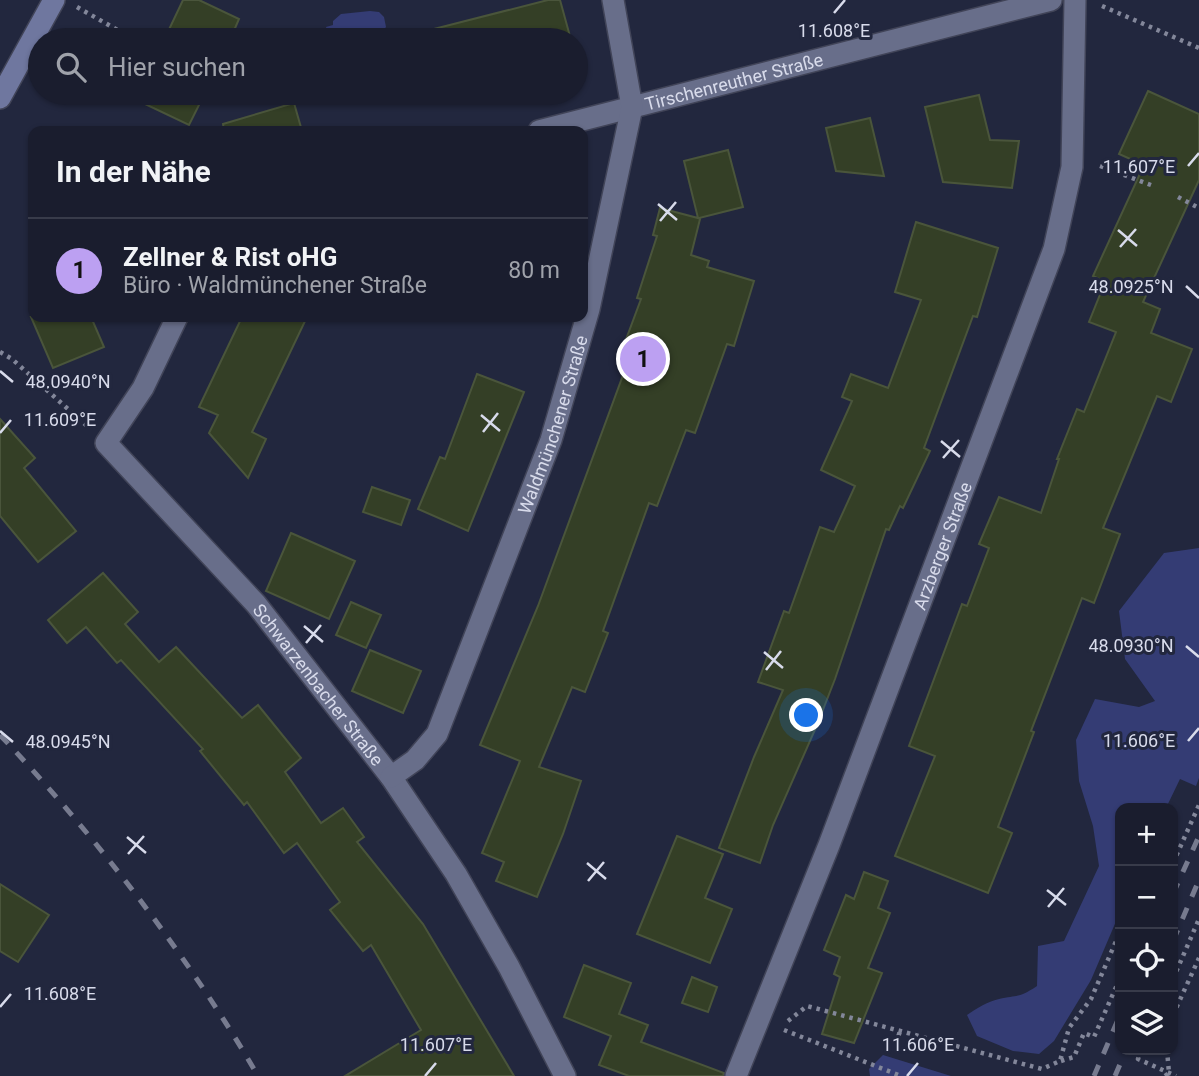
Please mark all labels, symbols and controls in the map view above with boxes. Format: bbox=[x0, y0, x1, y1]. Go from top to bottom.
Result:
text: 11.608°E bbox=[798, 20, 870, 41]
search box bbox=[28, 28, 588, 105]
icon: search bbox=[52, 48, 90, 86]
street label: Tirschenreuther Straße bbox=[642, 48, 825, 114]
text: Hier suchen bbox=[108, 52, 246, 82]
text: In der Nähe bbox=[56, 154, 211, 189]
text: 11.607°E bbox=[1103, 156, 1175, 177]
text: Zellner & Rist oHG bbox=[123, 242, 337, 272]
text: 1 bbox=[72, 257, 86, 284]
text: 80 m bbox=[508, 257, 560, 284]
text: Büro · Waldmünchener Straße bbox=[123, 272, 427, 299]
text: 48.0925°N bbox=[1088, 276, 1174, 297]
street label: Waldmünchener Straße bbox=[513, 333, 591, 517]
pin: 1 bbox=[620, 333, 666, 385]
text: 48.0940°N bbox=[25, 371, 111, 392]
text: 11.609°E bbox=[24, 409, 96, 430]
street label: Arzberger Straße bbox=[908, 479, 976, 613]
street label: Schwarzenbacher Straße bbox=[249, 599, 388, 769]
text: 48.0930°N bbox=[1088, 635, 1174, 656]
your location bbox=[789, 698, 823, 732]
text: 11.606°E bbox=[1103, 730, 1175, 751]
text: 48.0945°N bbox=[25, 731, 111, 752]
map controls bbox=[1115, 803, 1178, 1055]
button: + bbox=[1115, 803, 1178, 866]
button: − bbox=[1115, 866, 1178, 929]
button: locate bbox=[1115, 929, 1178, 992]
text: 11.608°E bbox=[24, 983, 96, 1004]
button: layers bbox=[1115, 992, 1178, 1055]
text: 11.607°E bbox=[400, 1034, 472, 1055]
text: 11.606°E bbox=[882, 1034, 954, 1055]

